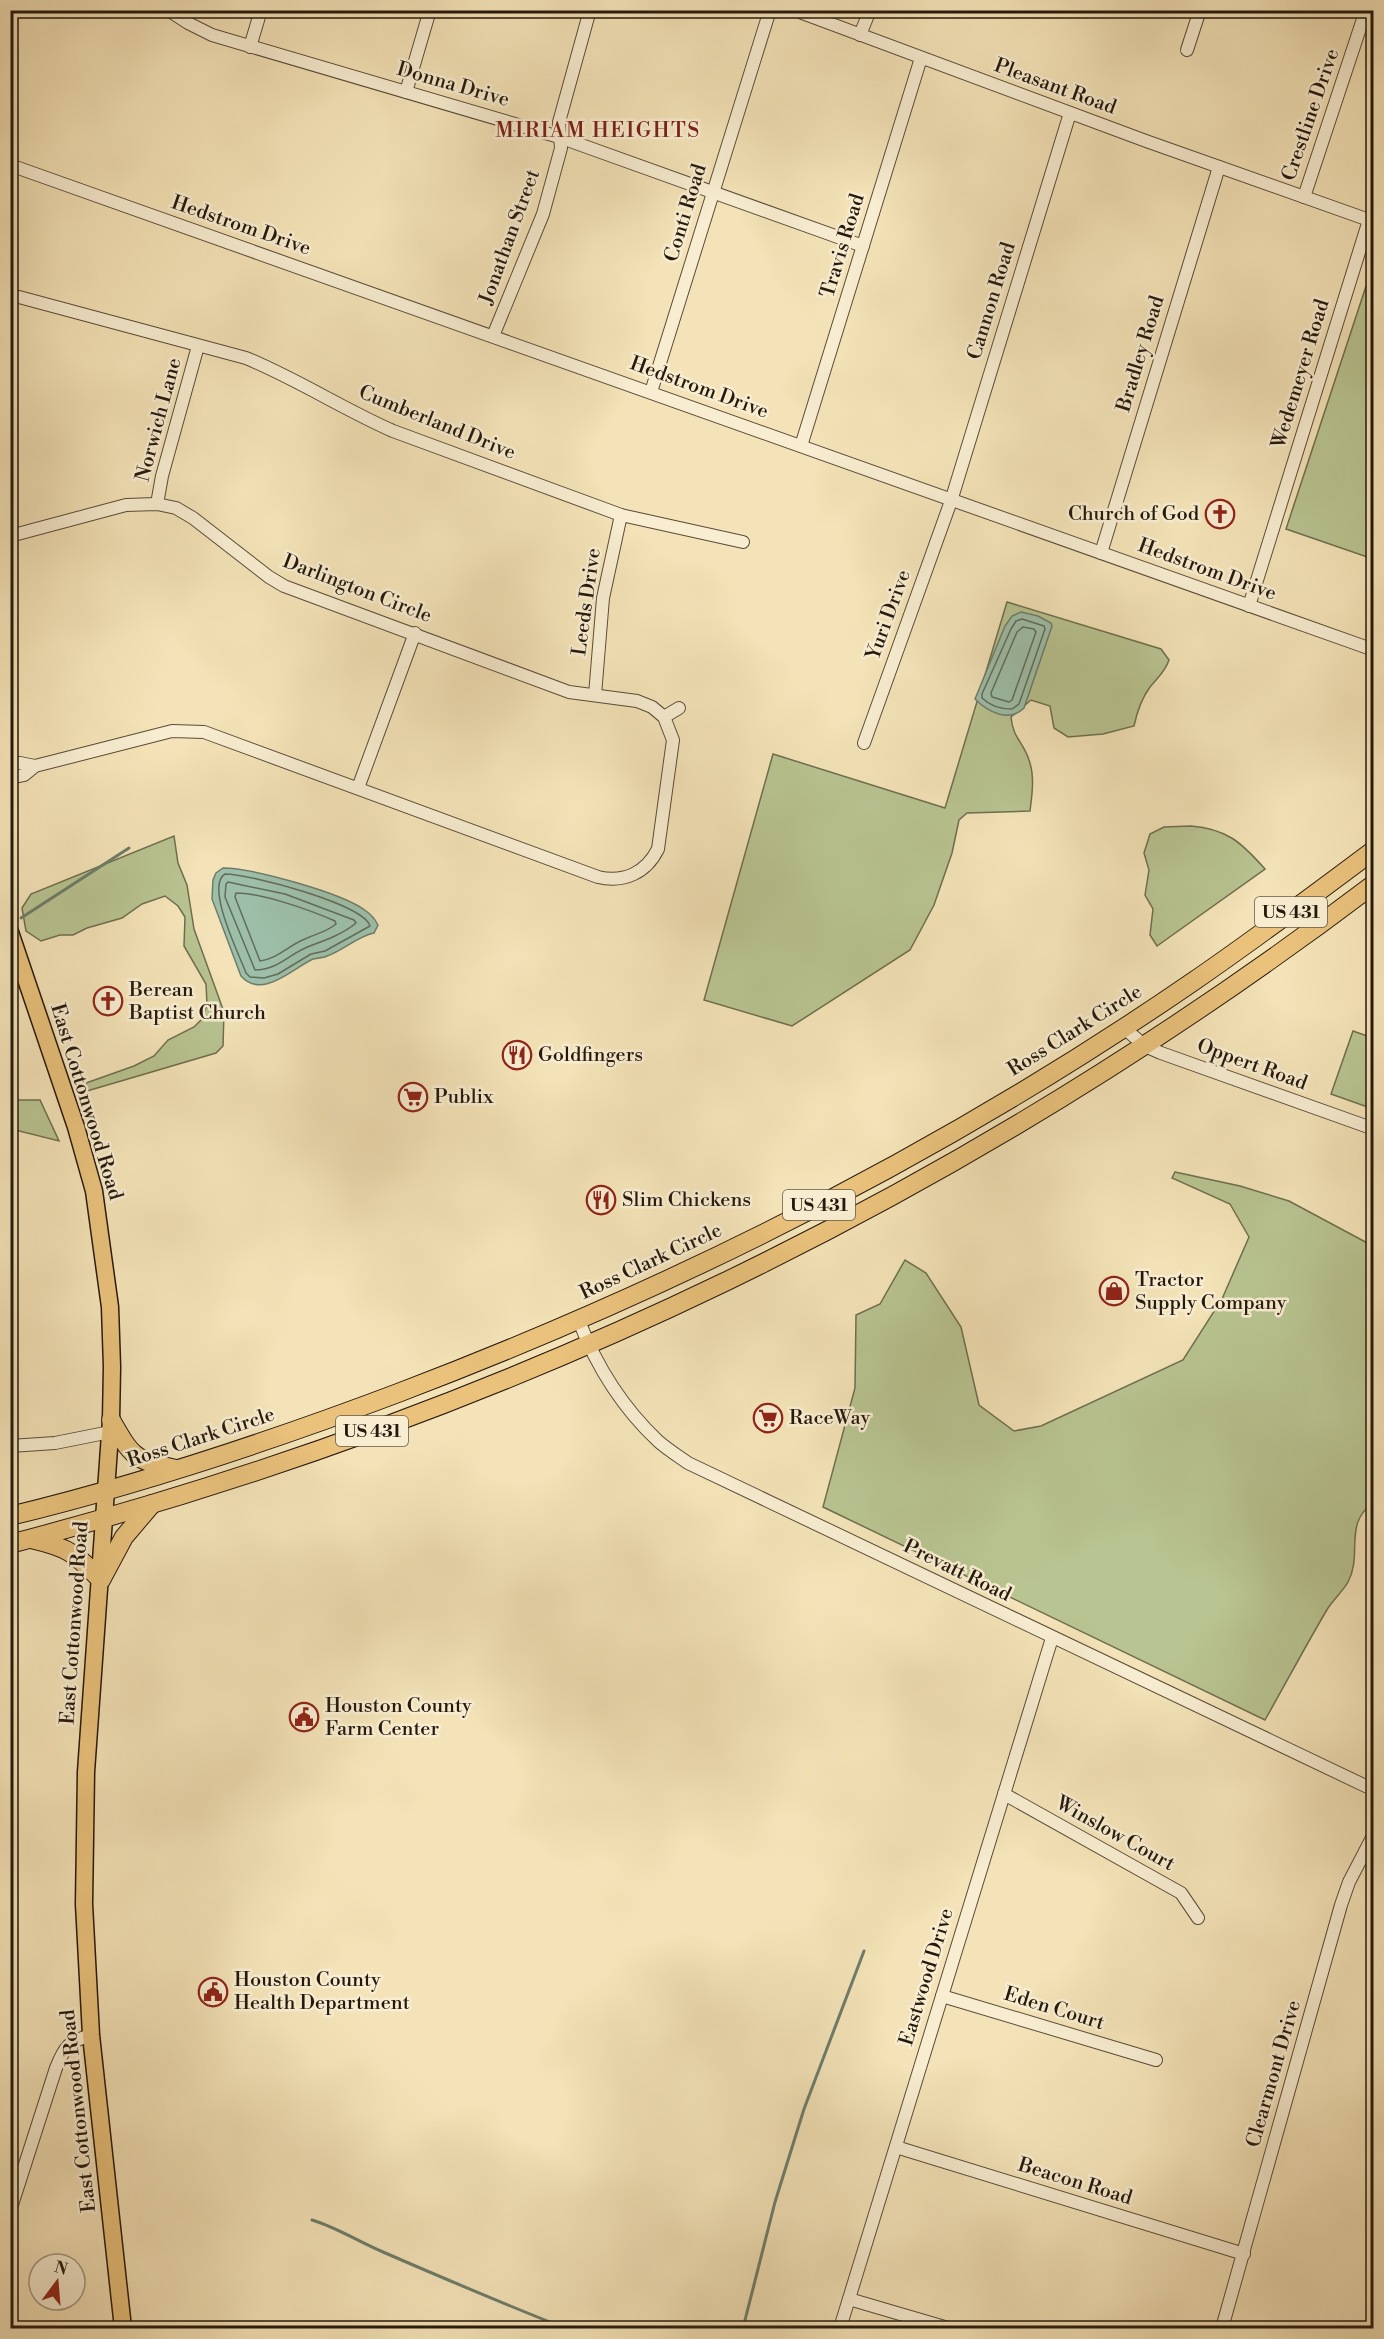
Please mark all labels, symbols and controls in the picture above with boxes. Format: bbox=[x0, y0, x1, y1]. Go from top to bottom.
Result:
street label: Crestline Drive bbox=[1277, 46, 1345, 184]
street label: Pleasant Road bbox=[990, 53, 1120, 121]
street label: Donna Drive bbox=[394, 57, 512, 113]
district label: MIRIAM HEIGHTS bbox=[495, 118, 701, 144]
street label: Conti Road bbox=[659, 160, 713, 265]
street label: Jonathan Street bbox=[474, 166, 546, 309]
street label: Hedstrom Drive bbox=[168, 190, 314, 262]
street label: Travis Road bbox=[815, 190, 871, 301]
street label: Cannon Road bbox=[962, 239, 1022, 363]
street label: Bradley Road bbox=[1111, 292, 1171, 416]
street label: Wedemeyer Road bbox=[1266, 296, 1336, 453]
street label: Hedstrom Drive bbox=[626, 351, 772, 425]
street label: Norwich Lane bbox=[130, 355, 188, 485]
street label: Cumberland Drive bbox=[355, 380, 519, 466]
church icon: Church of God bbox=[1204, 498, 1236, 530]
place label: Church of God bbox=[1068, 502, 1200, 527]
street label: Hedstrom Drive bbox=[1134, 533, 1280, 607]
street label: Leeds Drive bbox=[567, 546, 607, 658]
street label: Darlington Circle bbox=[279, 549, 435, 629]
street label: Yuri Drive bbox=[861, 567, 917, 664]
road number: US 431 bbox=[1255, 897, 1327, 927]
place label: Berean Baptist Church bbox=[128, 978, 266, 1026]
street label: Ross Clark Circle bbox=[1003, 980, 1147, 1082]
church icon: Berean Baptist Church bbox=[92, 985, 124, 1017]
street label: East Cottonwood Road bbox=[44, 1001, 128, 1204]
street label: Oppert Road bbox=[1193, 1033, 1311, 1097]
restaurant icon: Goldfingers bbox=[501, 1039, 533, 1071]
place label: Goldfingers bbox=[538, 1043, 643, 1068]
supermarket icon: Publix bbox=[397, 1081, 429, 1113]
place label: Publix bbox=[434, 1085, 494, 1110]
restaurant icon: Slim Chickens bbox=[585, 1184, 617, 1216]
place label: Slim Chickens bbox=[622, 1188, 751, 1213]
road number: US 431 bbox=[783, 1190, 855, 1220]
street label: Ross Clark Circle bbox=[576, 1218, 726, 1306]
place label: Tractor Supply Company bbox=[1135, 1268, 1287, 1316]
shop icon: Tractor Supply Company bbox=[1098, 1275, 1130, 1307]
street label: Ross Clark Circle bbox=[124, 1402, 278, 1474]
supermarket icon: RaceWay bbox=[752, 1402, 784, 1434]
place label: RaceWay bbox=[789, 1406, 870, 1431]
road number: US 431 bbox=[336, 1416, 408, 1446]
street label: East Cottonwood Road bbox=[55, 1520, 95, 1726]
street label: Prevatt Road bbox=[899, 1534, 1016, 1608]
place label: Houston County Farm Center bbox=[325, 1694, 472, 1742]
public building icon: Houston County Farm Center bbox=[288, 1701, 320, 1733]
street label: Winslow Court bbox=[1050, 1791, 1179, 1877]
street label: Eastwood Drive bbox=[894, 1905, 960, 2049]
place label: Houston County Health Department bbox=[234, 1968, 410, 2016]
public building icon: Houston County Health Department bbox=[197, 1976, 229, 2008]
street label: Eden Court bbox=[1001, 1982, 1107, 2036]
street label: Clearmont Drive bbox=[1241, 1998, 1307, 2150]
street label: East Cottonwood Road bbox=[56, 2008, 102, 2214]
street label: Beacon Road bbox=[1014, 2152, 1136, 2211]
north arrow bbox=[27, 2252, 87, 2312]
text: N bbox=[52, 2257, 70, 2280]

